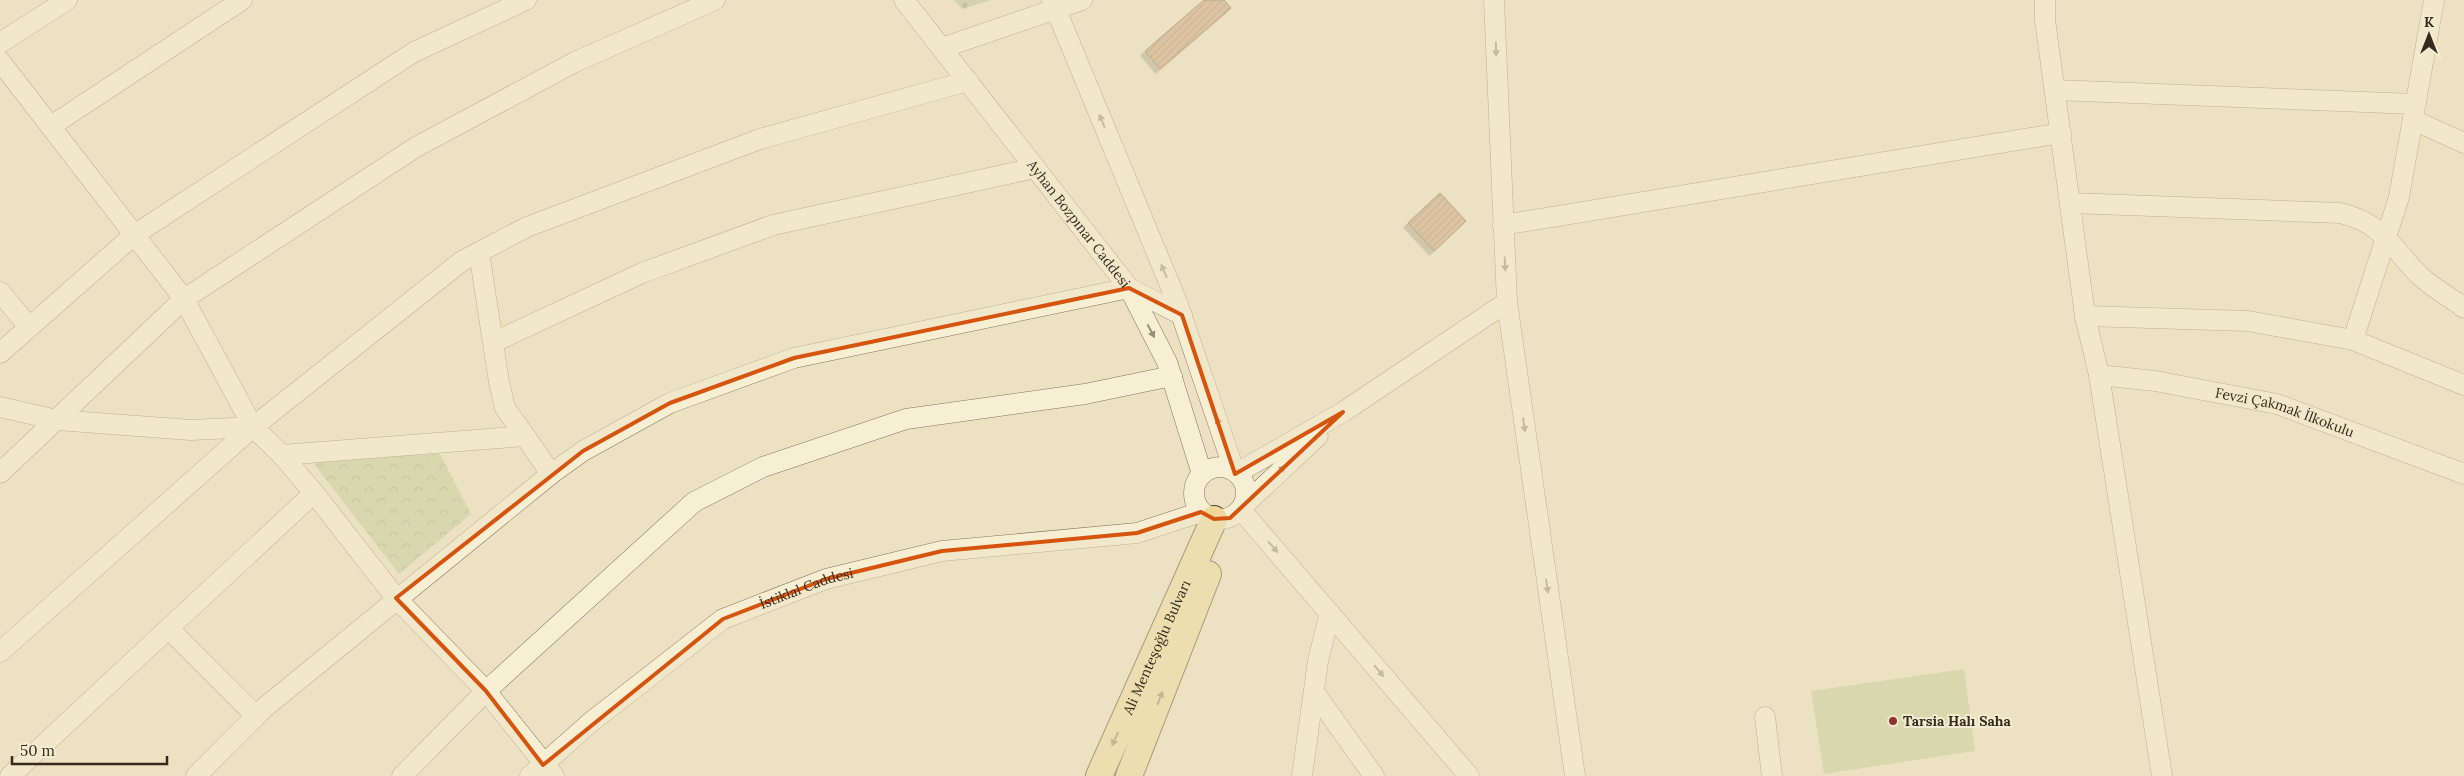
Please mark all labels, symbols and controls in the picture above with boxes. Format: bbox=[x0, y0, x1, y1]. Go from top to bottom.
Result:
north arrow bbox=[2404, 10, 2454, 60]
text: K bbox=[2424, 13, 2434, 31]
one-way arrow bbox=[1492, 41, 1500, 57]
one-way arrow bbox=[1097, 114, 1105, 128]
street label: Ayhan Bozpınar Caddesi bbox=[1023, 155, 1134, 291]
one-way arrow bbox=[1501, 256, 1509, 272]
one-way arrow bbox=[1160, 264, 1168, 278]
one-way arrow bbox=[1147, 324, 1155, 338]
street label: Fevzi Çakmak İlkokulu bbox=[2214, 384, 2357, 441]
one-way arrow bbox=[1215, 416, 1223, 431]
one-way arrow bbox=[1521, 417, 1529, 433]
one-way arrow bbox=[1274, 465, 1286, 477]
one-way arrow bbox=[1267, 541, 1279, 553]
street label: İstiklal Caddesi bbox=[757, 564, 855, 613]
street label: Ali Menteşoğlu Bulvarı bbox=[1118, 577, 1195, 718]
one-way arrow bbox=[1544, 578, 1552, 594]
one-way arrow bbox=[1373, 664, 1384, 677]
one-way arrow bbox=[1156, 690, 1164, 705]
place label: Tarsia Halı Saha bbox=[1903, 712, 2012, 730]
marker: Tarsia Halı Saha bbox=[1887, 715, 1899, 727]
one-way arrow bbox=[1111, 732, 1119, 746]
scale bar bbox=[12, 734, 168, 766]
text: 50 m bbox=[20, 741, 55, 760]

